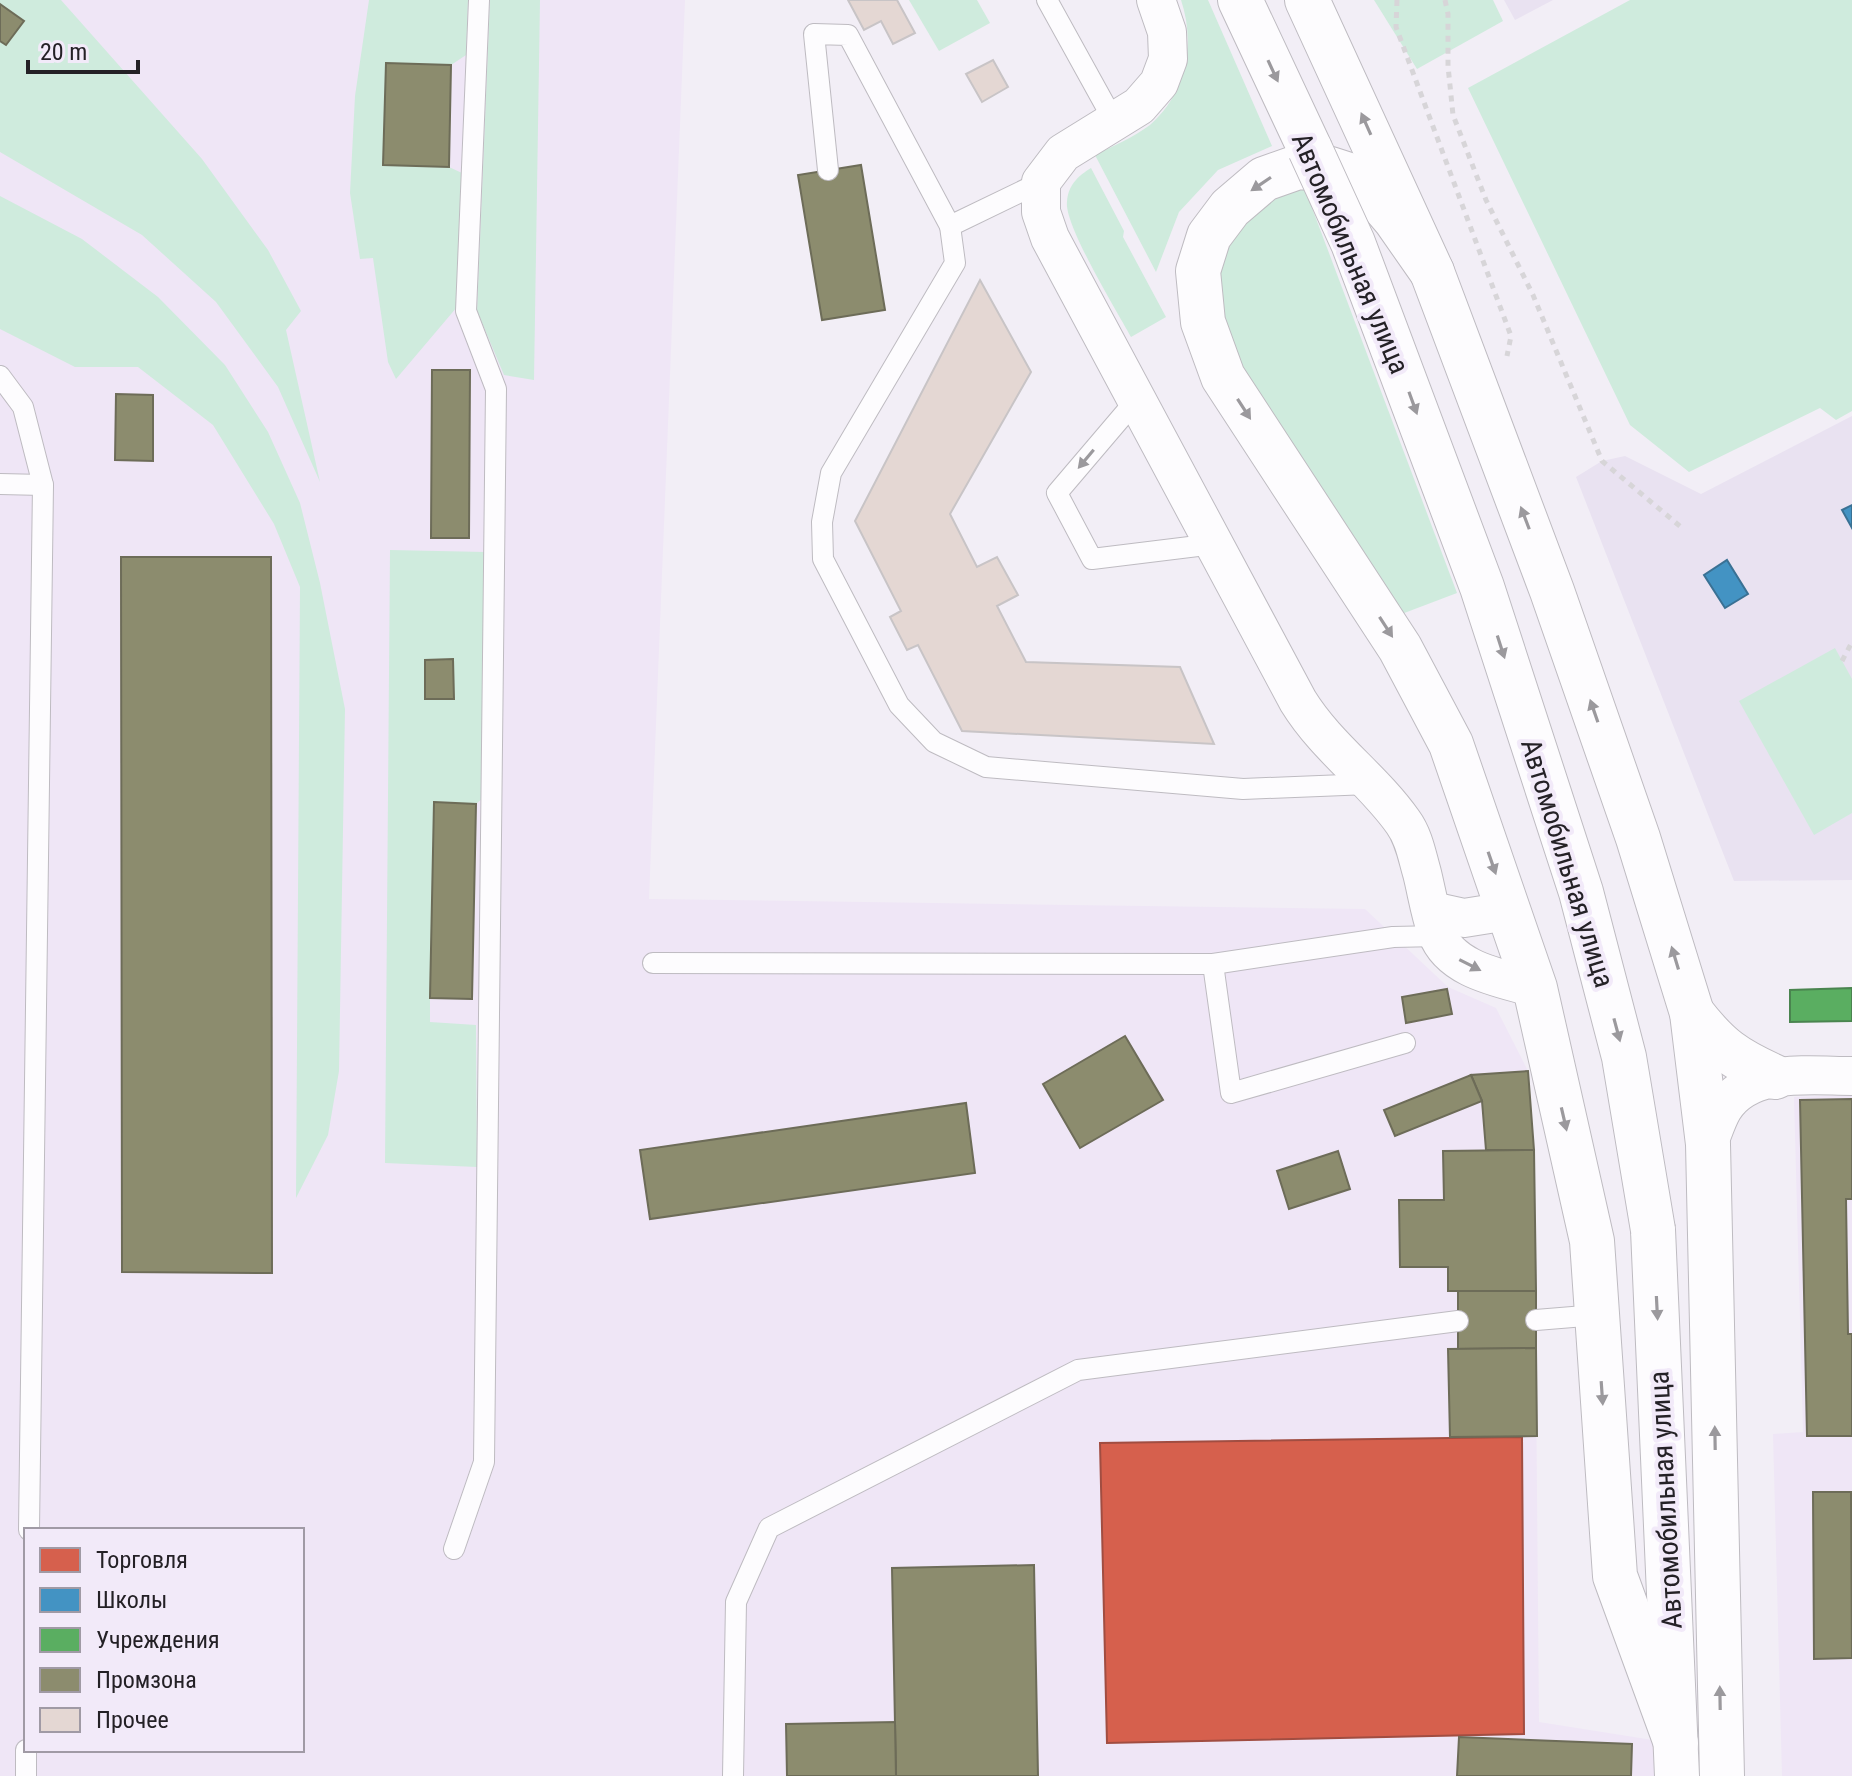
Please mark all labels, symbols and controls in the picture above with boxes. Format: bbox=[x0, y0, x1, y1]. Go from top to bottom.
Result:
scale bar bbox=[28, 24, 138, 74]
text: 20 m bbox=[40, 38, 87, 66]
one-way arrow bbox=[1266, 59, 1280, 82]
one-way arrow bbox=[1359, 113, 1373, 136]
street label: Автомобильная улица bbox=[1285, 128, 1416, 378]
one-way arrow bbox=[1251, 176, 1272, 191]
one-way arrow bbox=[1407, 391, 1420, 415]
one-way arrow bbox=[1236, 398, 1251, 420]
one-way arrow bbox=[1078, 448, 1095, 468]
one-way arrow bbox=[1518, 506, 1531, 530]
one-way arrow bbox=[1379, 616, 1393, 638]
one-way arrow bbox=[1496, 636, 1508, 660]
one-way arrow bbox=[1587, 699, 1600, 723]
street label: Автомобильная улица bbox=[1514, 735, 1621, 991]
one-way arrow bbox=[1486, 852, 1499, 876]
one-way arrow bbox=[1668, 945, 1681, 969]
one-way arrow bbox=[1458, 959, 1481, 972]
one-way arrow bbox=[1611, 1019, 1624, 1043]
one-way arrow bbox=[1559, 1107, 1571, 1132]
one-way arrow bbox=[1650, 1296, 1663, 1321]
street label: Автомобильная улица bbox=[1642, 1370, 1689, 1630]
one-way arrow bbox=[1596, 1381, 1609, 1406]
one-way arrow bbox=[1708, 1425, 1721, 1450]
legend bbox=[24, 1528, 304, 1752]
text: Торговля bbox=[96, 1546, 188, 1574]
text: Школы bbox=[96, 1586, 167, 1614]
text: Учреждения bbox=[96, 1626, 220, 1654]
text: Промзона bbox=[96, 1666, 197, 1694]
one-way arrow bbox=[1714, 1685, 1726, 1710]
text: Прочее bbox=[96, 1706, 169, 1734]

